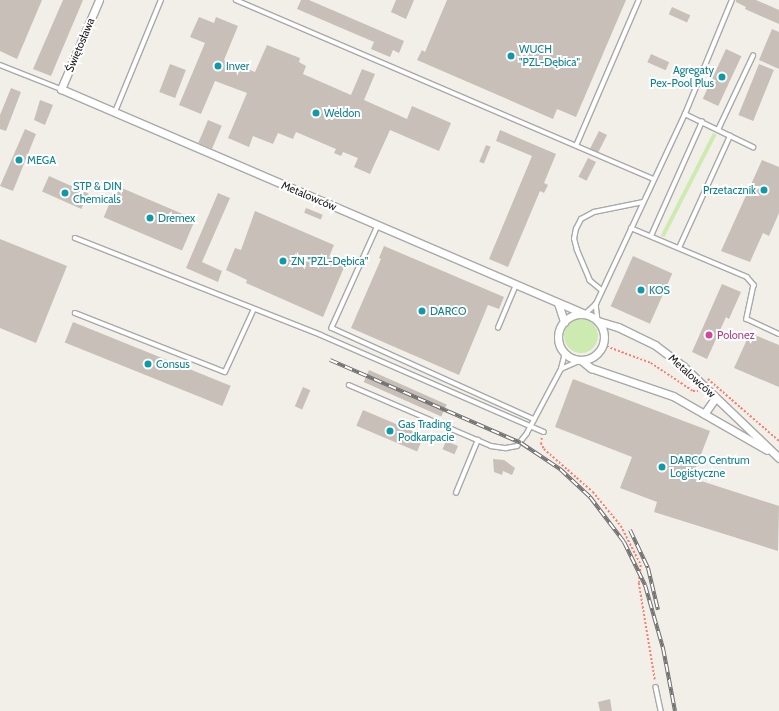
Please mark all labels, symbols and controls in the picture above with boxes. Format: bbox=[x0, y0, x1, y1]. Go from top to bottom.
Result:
street label: Świętosława bbox=[63, 16, 97, 74]
place label: WUCH "PZL-Dębica" bbox=[519, 43, 580, 69]
marker: WUCH "PZL-Dębica" bbox=[506, 51, 516, 61]
place label: Inver bbox=[226, 59, 249, 73]
marker: Inver bbox=[213, 61, 223, 71]
place label: Agregaty Pex-Pool Plus bbox=[650, 64, 714, 90]
marker: Agregaty Pex-Pool Plus bbox=[717, 72, 727, 82]
place label: Weldon bbox=[324, 106, 360, 120]
marker: Weldon bbox=[311, 108, 321, 118]
place label: MEGA bbox=[27, 153, 56, 167]
marker: MEGA bbox=[14, 155, 24, 165]
street label: Metalowców bbox=[279, 178, 339, 214]
place label: STP & DIN Chemicals bbox=[73, 180, 122, 206]
place label: Przetacznik bbox=[703, 183, 756, 197]
marker: Przetacznik bbox=[759, 185, 769, 195]
marker: STP & DIN Chemicals bbox=[60, 188, 70, 198]
place label: Dremex bbox=[158, 211, 195, 225]
marker: Dremex bbox=[145, 213, 155, 223]
place label: ZN "PZL-Dębica" bbox=[291, 254, 368, 268]
marker: ZN "PZL-Dębica" bbox=[278, 256, 288, 266]
place label: KOS bbox=[649, 283, 670, 297]
marker: KOS bbox=[636, 285, 646, 295]
place label: DARCO bbox=[430, 304, 466, 318]
marker: DARCO bbox=[417, 306, 427, 316]
place label: Polonez bbox=[717, 328, 755, 342]
marker: Polonez bbox=[704, 330, 714, 340]
street label: Metalowców bbox=[666, 351, 718, 401]
place label: Consus bbox=[156, 357, 190, 371]
marker: Consus bbox=[143, 359, 153, 369]
place label: Gas Trading Podkarpacie bbox=[398, 418, 454, 444]
marker: Gas Trading Podkarpacie bbox=[385, 426, 395, 436]
place label: DARCO Centrum Logistyczne bbox=[670, 454, 750, 480]
marker: DARCO Centrum Logistyczne bbox=[657, 462, 667, 472]

